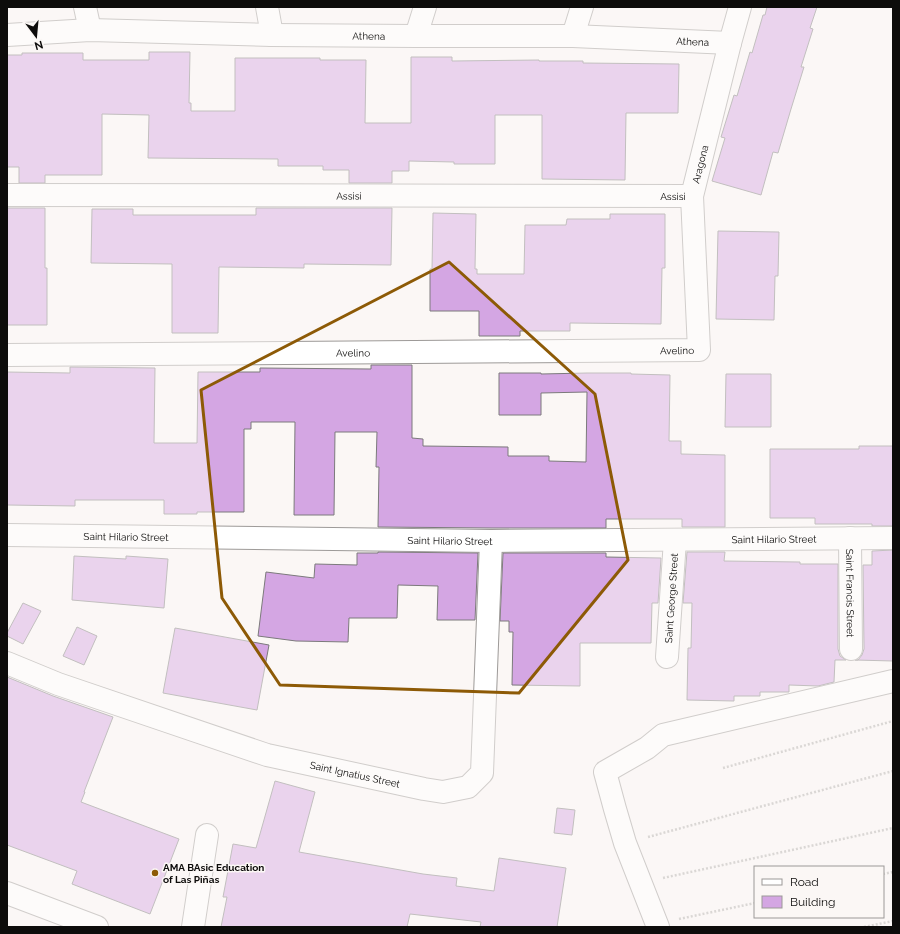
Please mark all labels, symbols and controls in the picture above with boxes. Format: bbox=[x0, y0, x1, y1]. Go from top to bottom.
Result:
north arrow bbox=[16, 16, 56, 56]
street label: Athena bbox=[352, 30, 385, 41]
street label: Athena bbox=[676, 35, 709, 48]
text: N bbox=[33, 38, 44, 53]
street label: Aragona bbox=[690, 144, 710, 184]
street label: Assisi bbox=[336, 190, 362, 201]
street label: Assisi bbox=[660, 190, 686, 201]
street label: Avelino bbox=[660, 345, 694, 356]
street label: Avelino bbox=[336, 347, 370, 358]
street label: Saint Hilario Street bbox=[83, 530, 169, 543]
street label: Saint Hilario Street bbox=[731, 533, 817, 545]
street label: Saint Hilario Street bbox=[407, 534, 493, 547]
street label: Saint Francis Street bbox=[845, 549, 856, 638]
street label: Saint George Street bbox=[662, 552, 680, 644]
street label: Saint Ignatius Street bbox=[309, 759, 402, 789]
place label: AMA BAsic Education of Las Piñas bbox=[163, 862, 264, 885]
legend bbox=[754, 866, 884, 918]
marker: AMA BAsic Education of Las Piñas bbox=[150, 868, 160, 878]
text: Road bbox=[790, 875, 819, 889]
text: Building bbox=[790, 895, 836, 909]

